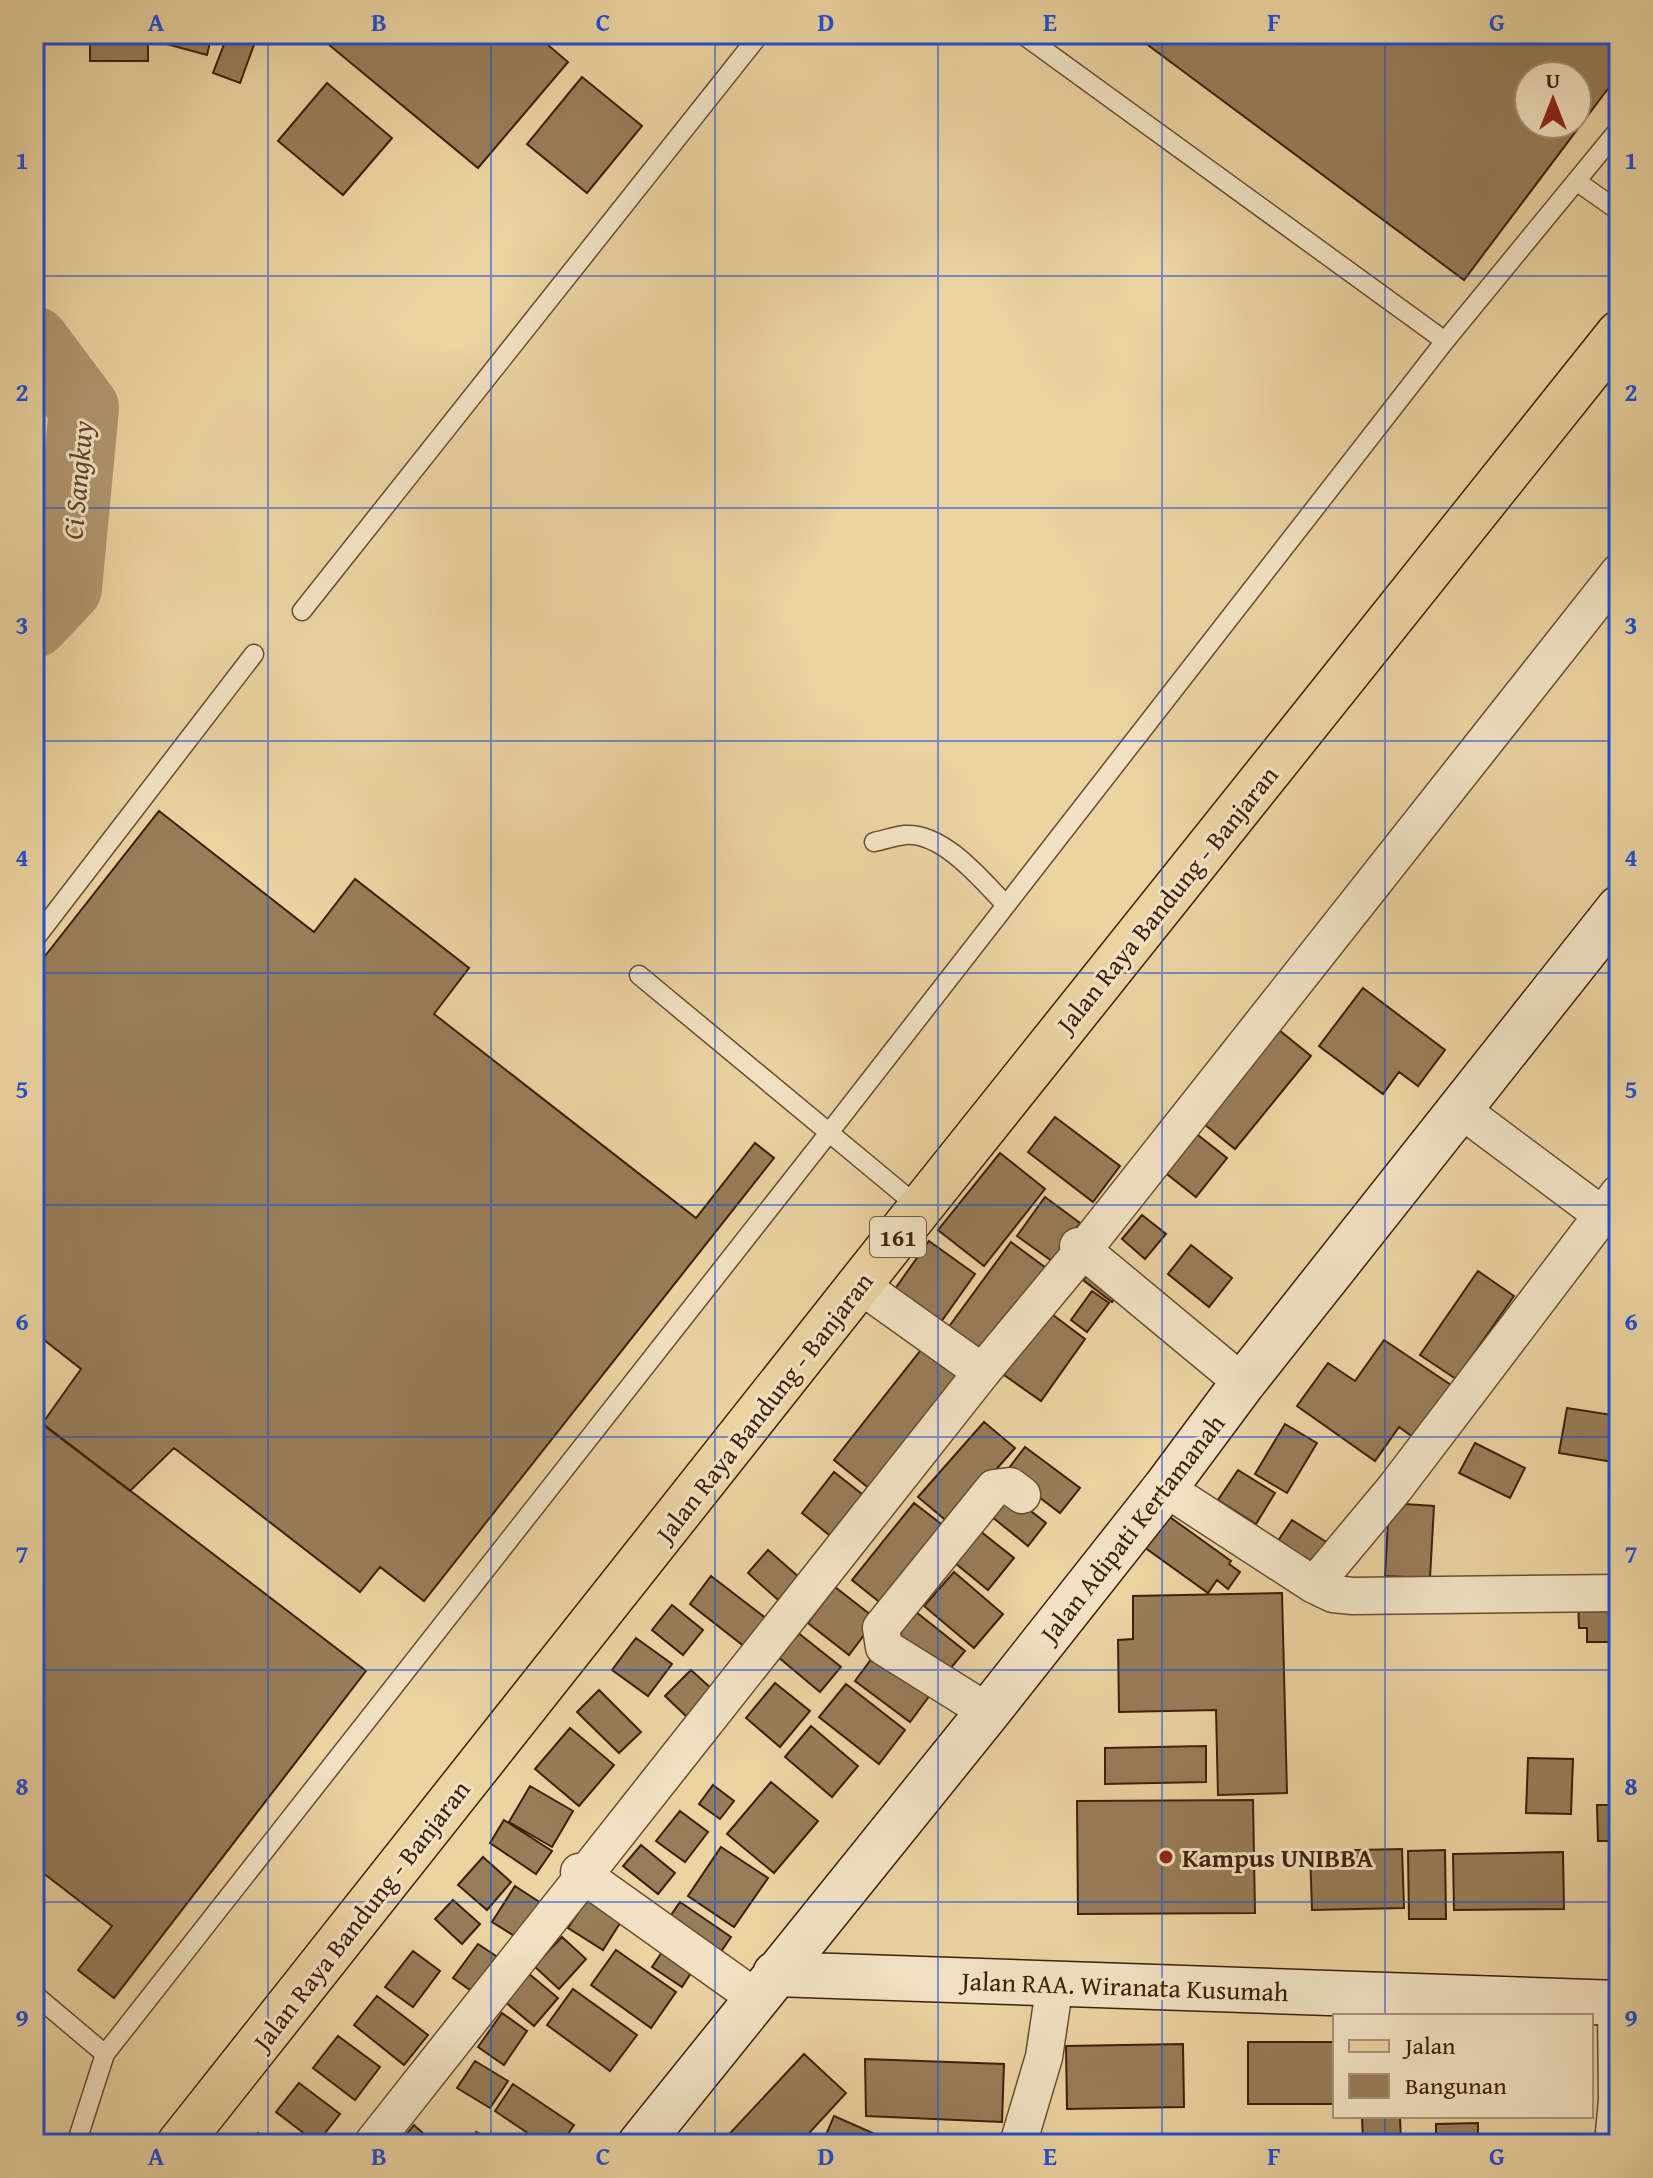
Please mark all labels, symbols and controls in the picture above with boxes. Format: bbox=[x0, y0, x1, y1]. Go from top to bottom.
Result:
text: A bbox=[148, 2, 165, 41]
text: B bbox=[371, 2, 387, 41]
text: C bbox=[596, 2, 610, 41]
text: D bbox=[818, 2, 834, 41]
text: E bbox=[1043, 2, 1057, 41]
text: F bbox=[1267, 2, 1281, 41]
text: G bbox=[1489, 2, 1505, 41]
north arrow bbox=[1513, 60, 1593, 140]
text: U bbox=[1546, 64, 1561, 96]
text: 1 bbox=[15, 140, 29, 179]
text: 1 bbox=[1624, 140, 1638, 179]
text: 2 bbox=[15, 372, 29, 411]
text: 2 bbox=[1624, 372, 1638, 411]
water label: Ci Sangkuy bbox=[51, 419, 103, 541]
text: 3 bbox=[15, 605, 29, 644]
text: 3 bbox=[1624, 605, 1638, 644]
street label: Jalan Raya Bandung - Banjaran bbox=[1045, 757, 1287, 1043]
text: 4 bbox=[15, 837, 29, 876]
text: 4 bbox=[1624, 837, 1638, 876]
text: 5 bbox=[15, 1069, 29, 1108]
text: 5 bbox=[1624, 1069, 1638, 1108]
road number: 161 bbox=[870, 1217, 926, 1257]
street label: Jalan Raya Bandung - Banjaran bbox=[644, 1263, 882, 1553]
text: 6 bbox=[15, 1301, 29, 1340]
text: 6 bbox=[1624, 1301, 1638, 1340]
street label: Jalan Adipati Kertamanah bbox=[1028, 1405, 1234, 1653]
text: 7 bbox=[15, 1534, 29, 1573]
text: 7 bbox=[1624, 1534, 1638, 1573]
text: 8 bbox=[15, 1766, 29, 1805]
text: 8 bbox=[1624, 1766, 1638, 1805]
street label: Jalan Raya Bandung - Banjaran bbox=[241, 1771, 479, 2061]
place label: Kampus UNIBBA bbox=[1182, 1838, 1373, 1877]
marker: Kampus UNIBBA bbox=[1157, 1848, 1175, 1866]
street label: Jalan RAA. Wiranata Kusumah bbox=[958, 1961, 1290, 2011]
text: 9 bbox=[15, 1998, 29, 2037]
text: 9 bbox=[1624, 1998, 1638, 2037]
legend bbox=[1333, 2014, 1593, 2118]
text: Jalan bbox=[1402, 2028, 1456, 2063]
text: Bangunan bbox=[1405, 2068, 1507, 2103]
text: A bbox=[148, 2136, 165, 2175]
text: B bbox=[371, 2136, 387, 2175]
text: C bbox=[596, 2136, 610, 2175]
text: D bbox=[818, 2136, 834, 2175]
text: E bbox=[1043, 2136, 1057, 2175]
text: F bbox=[1267, 2136, 1281, 2175]
text: G bbox=[1489, 2136, 1505, 2175]

